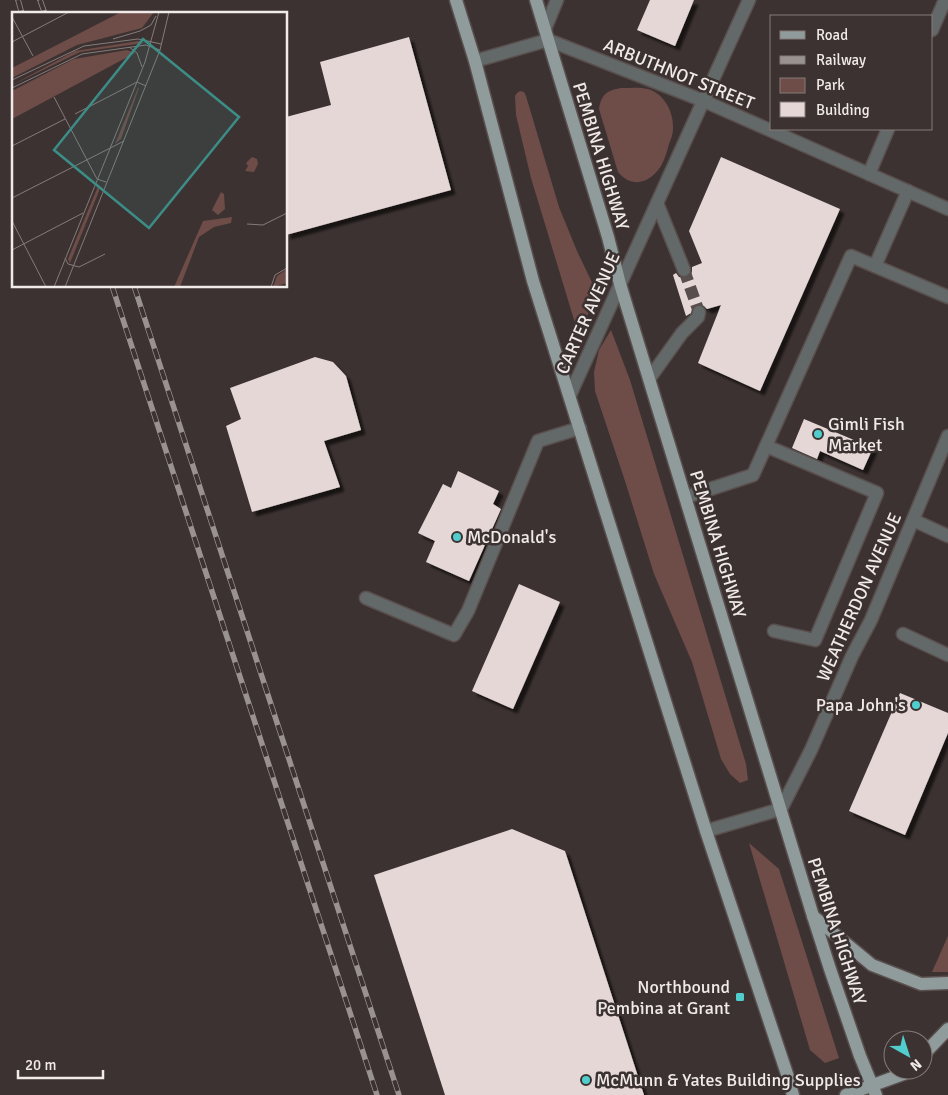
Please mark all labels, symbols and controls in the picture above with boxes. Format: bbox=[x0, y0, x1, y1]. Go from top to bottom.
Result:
inset map bbox=[12, 12, 288, 288]
legend bbox=[770, 15, 933, 130]
text: Road bbox=[816, 26, 848, 44]
street label: ARBUTHNOT STREET bbox=[600, 34, 758, 114]
text: Railway bbox=[816, 51, 866, 69]
text: Park bbox=[816, 76, 845, 94]
street label: PEMBINA HIGHWAY bbox=[568, 79, 634, 233]
text: Building bbox=[816, 101, 870, 119]
street label: CARTER AVENUE bbox=[551, 249, 625, 377]
place label: Gimli Fish Market bbox=[828, 413, 905, 456]
marker: Gimli Fish Market bbox=[812, 428, 824, 440]
street label: PEMBINA HIGHWAY bbox=[685, 467, 751, 621]
street label: WEATHERDON AVENUE bbox=[812, 509, 906, 685]
place label: McDonald's bbox=[467, 526, 556, 548]
marker: McDonald's bbox=[451, 531, 463, 543]
place label: Papa John's bbox=[816, 694, 906, 716]
marker: Papa John's bbox=[910, 699, 922, 711]
street label: PEMBINA HIGHWAY bbox=[803, 855, 871, 1007]
place label: Northbound Pembina at Grant bbox=[597, 976, 730, 1019]
marker: Northbound Pembina at Grant bbox=[734, 991, 746, 1003]
north arrow bbox=[883, 1030, 933, 1080]
scale bar bbox=[18, 1048, 102, 1080]
text: N bbox=[907, 1055, 925, 1074]
text: 20 m bbox=[25, 1056, 56, 1074]
place label: McMunn & Yates Building Supplies bbox=[596, 1069, 861, 1091]
marker: McMunn & Yates Building Supplies bbox=[580, 1074, 592, 1086]

